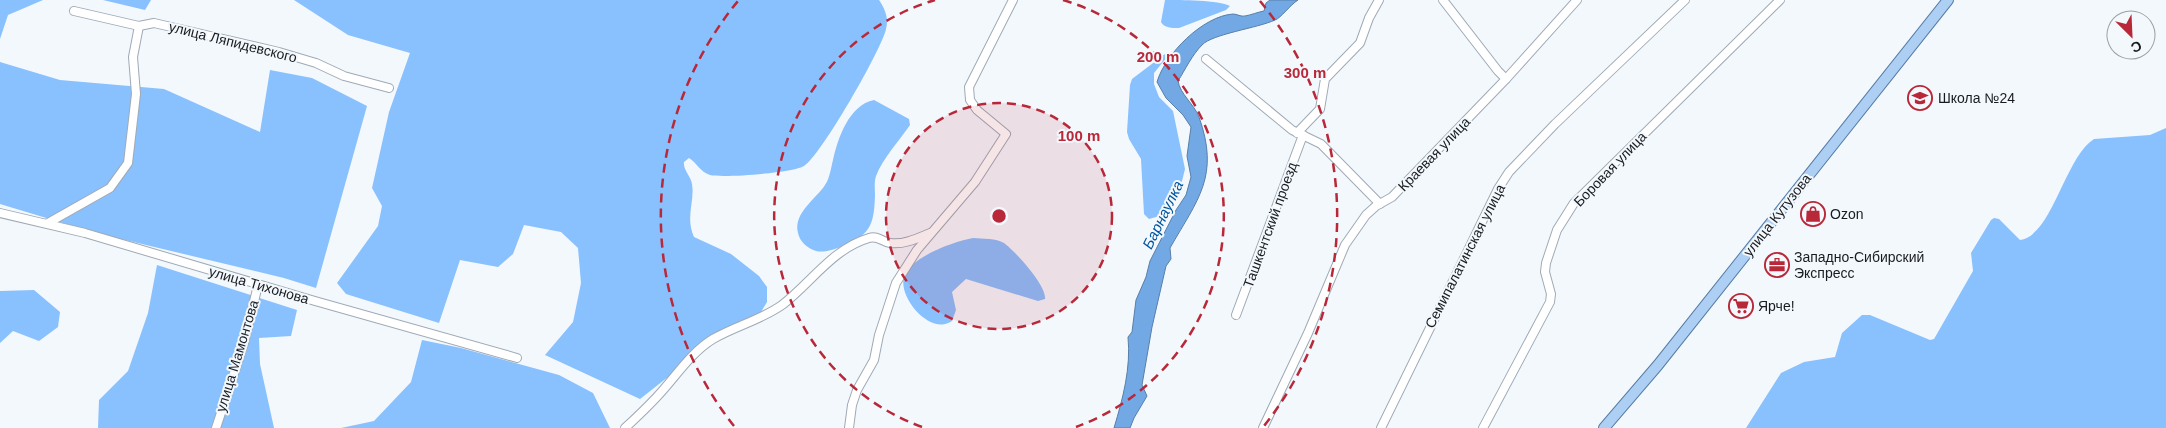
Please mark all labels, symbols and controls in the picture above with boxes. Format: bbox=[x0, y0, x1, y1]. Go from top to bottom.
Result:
north arrow bbox=[2106, 10, 2156, 60]
street label: улица Ляпидевского bbox=[167, 18, 299, 66]
text: С bbox=[2128, 38, 2144, 56]
text: 200 m bbox=[1137, 48, 1179, 65]
text: 300 m bbox=[1284, 64, 1326, 81]
school or university icon: Школа №24 bbox=[1907, 85, 1933, 111]
place label: Школа №24 bbox=[1938, 90, 2015, 106]
street label: Краевая улица bbox=[1395, 114, 1473, 194]
text: 100 m bbox=[1058, 127, 1100, 144]
street label: Боровая улица bbox=[1570, 128, 1650, 210]
street label: Ташкентский проезд bbox=[1240, 160, 1300, 290]
street label: улица Кутузова bbox=[1740, 170, 1814, 259]
water label: Барнаулка bbox=[1139, 178, 1186, 252]
street label: Семипалатинская улица bbox=[1422, 181, 1508, 331]
shop icon: Ozon bbox=[1800, 201, 1826, 227]
place label: Ozon bbox=[1830, 206, 1863, 222]
centre of rings bbox=[990, 207, 1008, 225]
place label: Западно-Сибирский Экспресс bbox=[1794, 249, 1924, 281]
office icon: Западно-Сибирский Экспресс bbox=[1764, 252, 1790, 278]
street label: улица Тихонова bbox=[207, 263, 311, 307]
supermarket icon: Ярче! bbox=[1728, 293, 1754, 319]
street label: улица Мамонтова bbox=[212, 298, 262, 414]
place label: Ярче! bbox=[1758, 298, 1795, 314]

